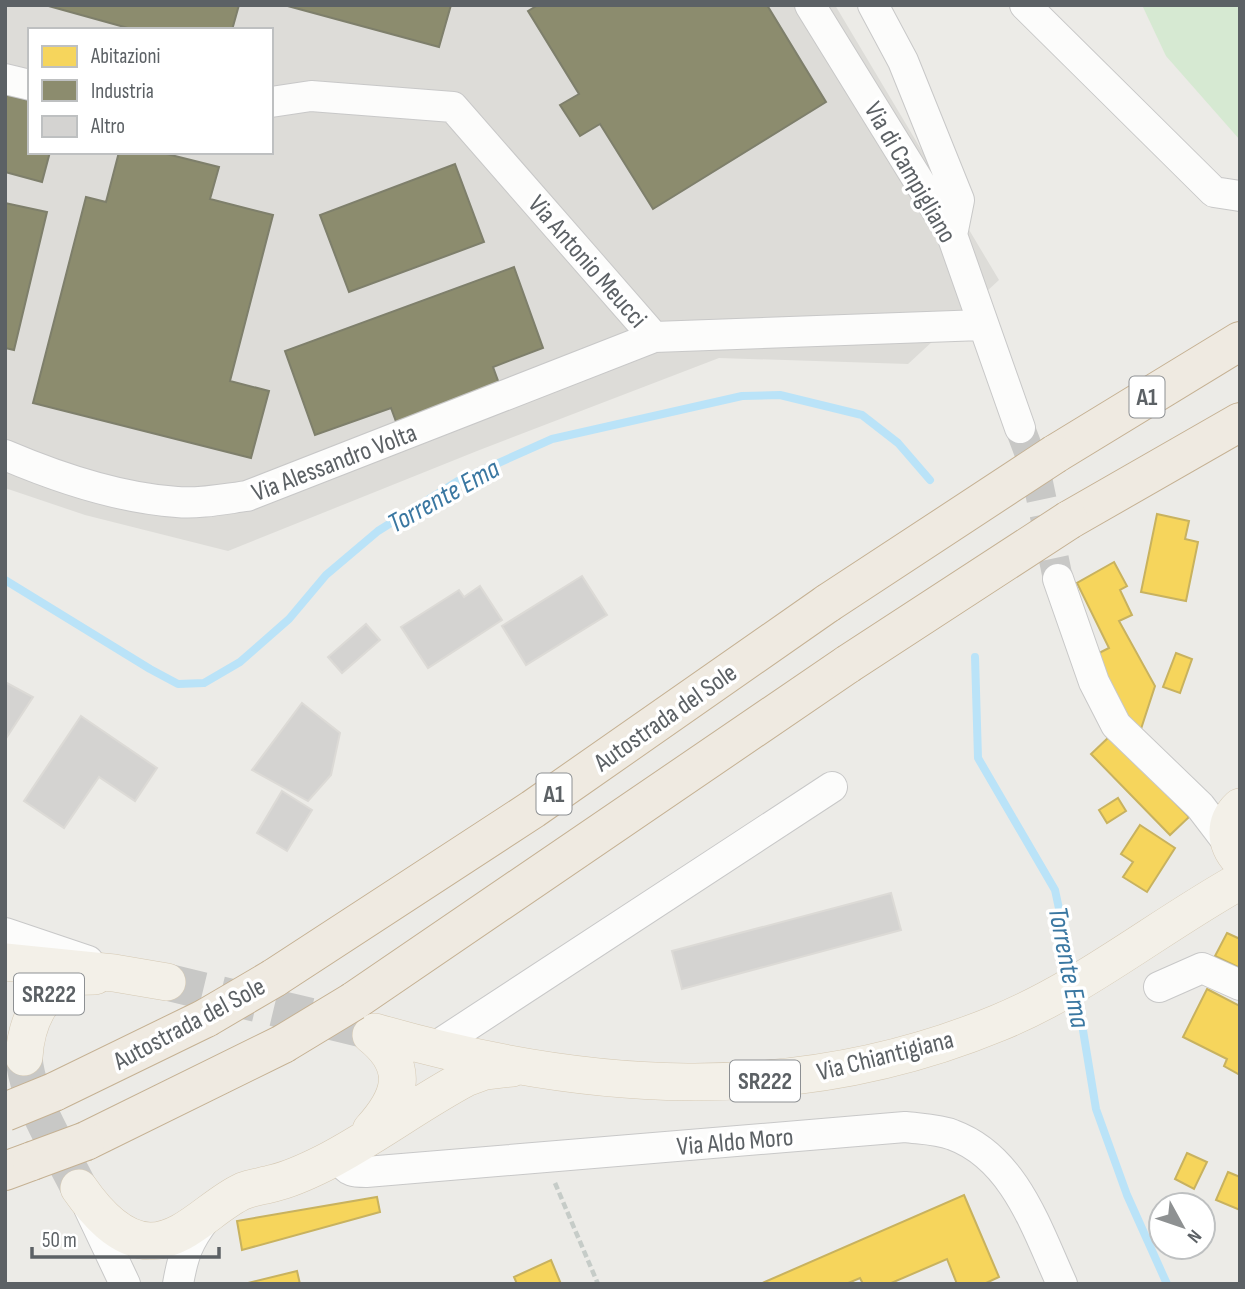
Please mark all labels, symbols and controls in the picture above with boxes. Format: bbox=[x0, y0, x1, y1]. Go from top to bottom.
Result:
legend bbox=[28, 28, 273, 154]
text: Abitazioni bbox=[90, 44, 160, 69]
text: Industria bbox=[91, 79, 154, 104]
street label: Via di Campigliano bbox=[857, 97, 962, 249]
text: Altro bbox=[90, 114, 125, 139]
street label: Via Antonio Meucci bbox=[521, 189, 653, 335]
road number: A1 bbox=[1130, 376, 1164, 418]
street label: Via Alessandro Volta bbox=[248, 418, 421, 509]
water label: Torrente Ema bbox=[382, 452, 506, 540]
street label: Autostrada del Sole bbox=[588, 658, 743, 779]
road number: A1 bbox=[536, 774, 572, 814]
water label: Torrente Ema bbox=[1041, 904, 1097, 1031]
street label: Autostrada del Sole bbox=[108, 971, 271, 1078]
road number: SR222 bbox=[14, 974, 84, 1014]
street label: Via Chiantigiana bbox=[814, 1025, 957, 1088]
road number: SR222 bbox=[730, 1060, 800, 1101]
street label: Via Aldo Moro bbox=[676, 1122, 795, 1163]
north arrow bbox=[1147, 1191, 1217, 1261]
scale bar bbox=[32, 1216, 219, 1260]
text: N bbox=[1182, 1225, 1206, 1247]
text: 50 m bbox=[42, 1228, 77, 1253]

